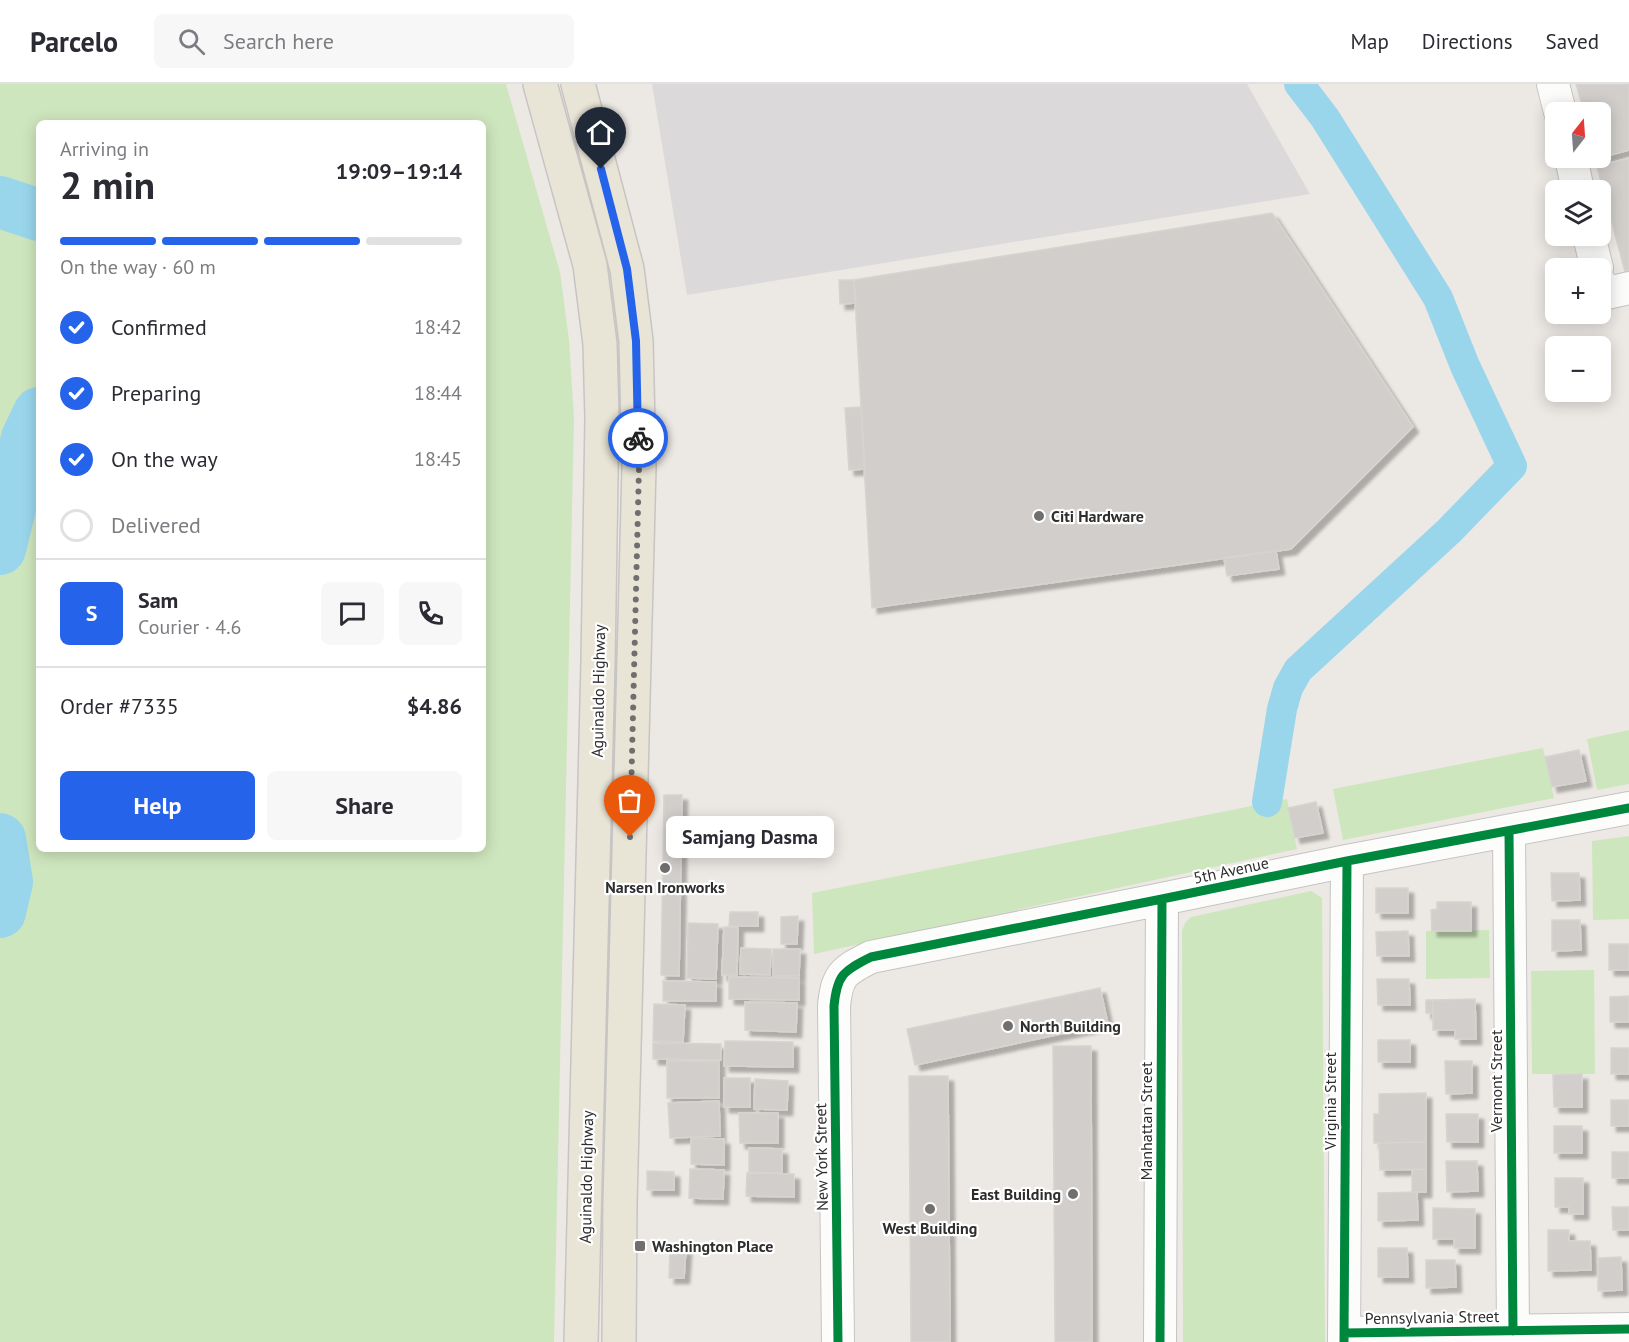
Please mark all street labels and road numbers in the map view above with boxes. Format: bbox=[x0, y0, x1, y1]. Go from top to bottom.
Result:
street label: Aguinaldo Highway bbox=[587, 624, 609, 758]
street label: 5th Avenue bbox=[1191, 852, 1271, 888]
street label: Vermont Street bbox=[1486, 1029, 1506, 1133]
street label: Virginia Street bbox=[1320, 1052, 1340, 1151]
street label: Manhattan Street bbox=[1136, 1061, 1156, 1180]
street label: New York Street bbox=[810, 1102, 832, 1211]
street label: Aguinaldo Highway bbox=[575, 1110, 597, 1244]
street label: Pennsylvania Street bbox=[1365, 1306, 1500, 1328]

